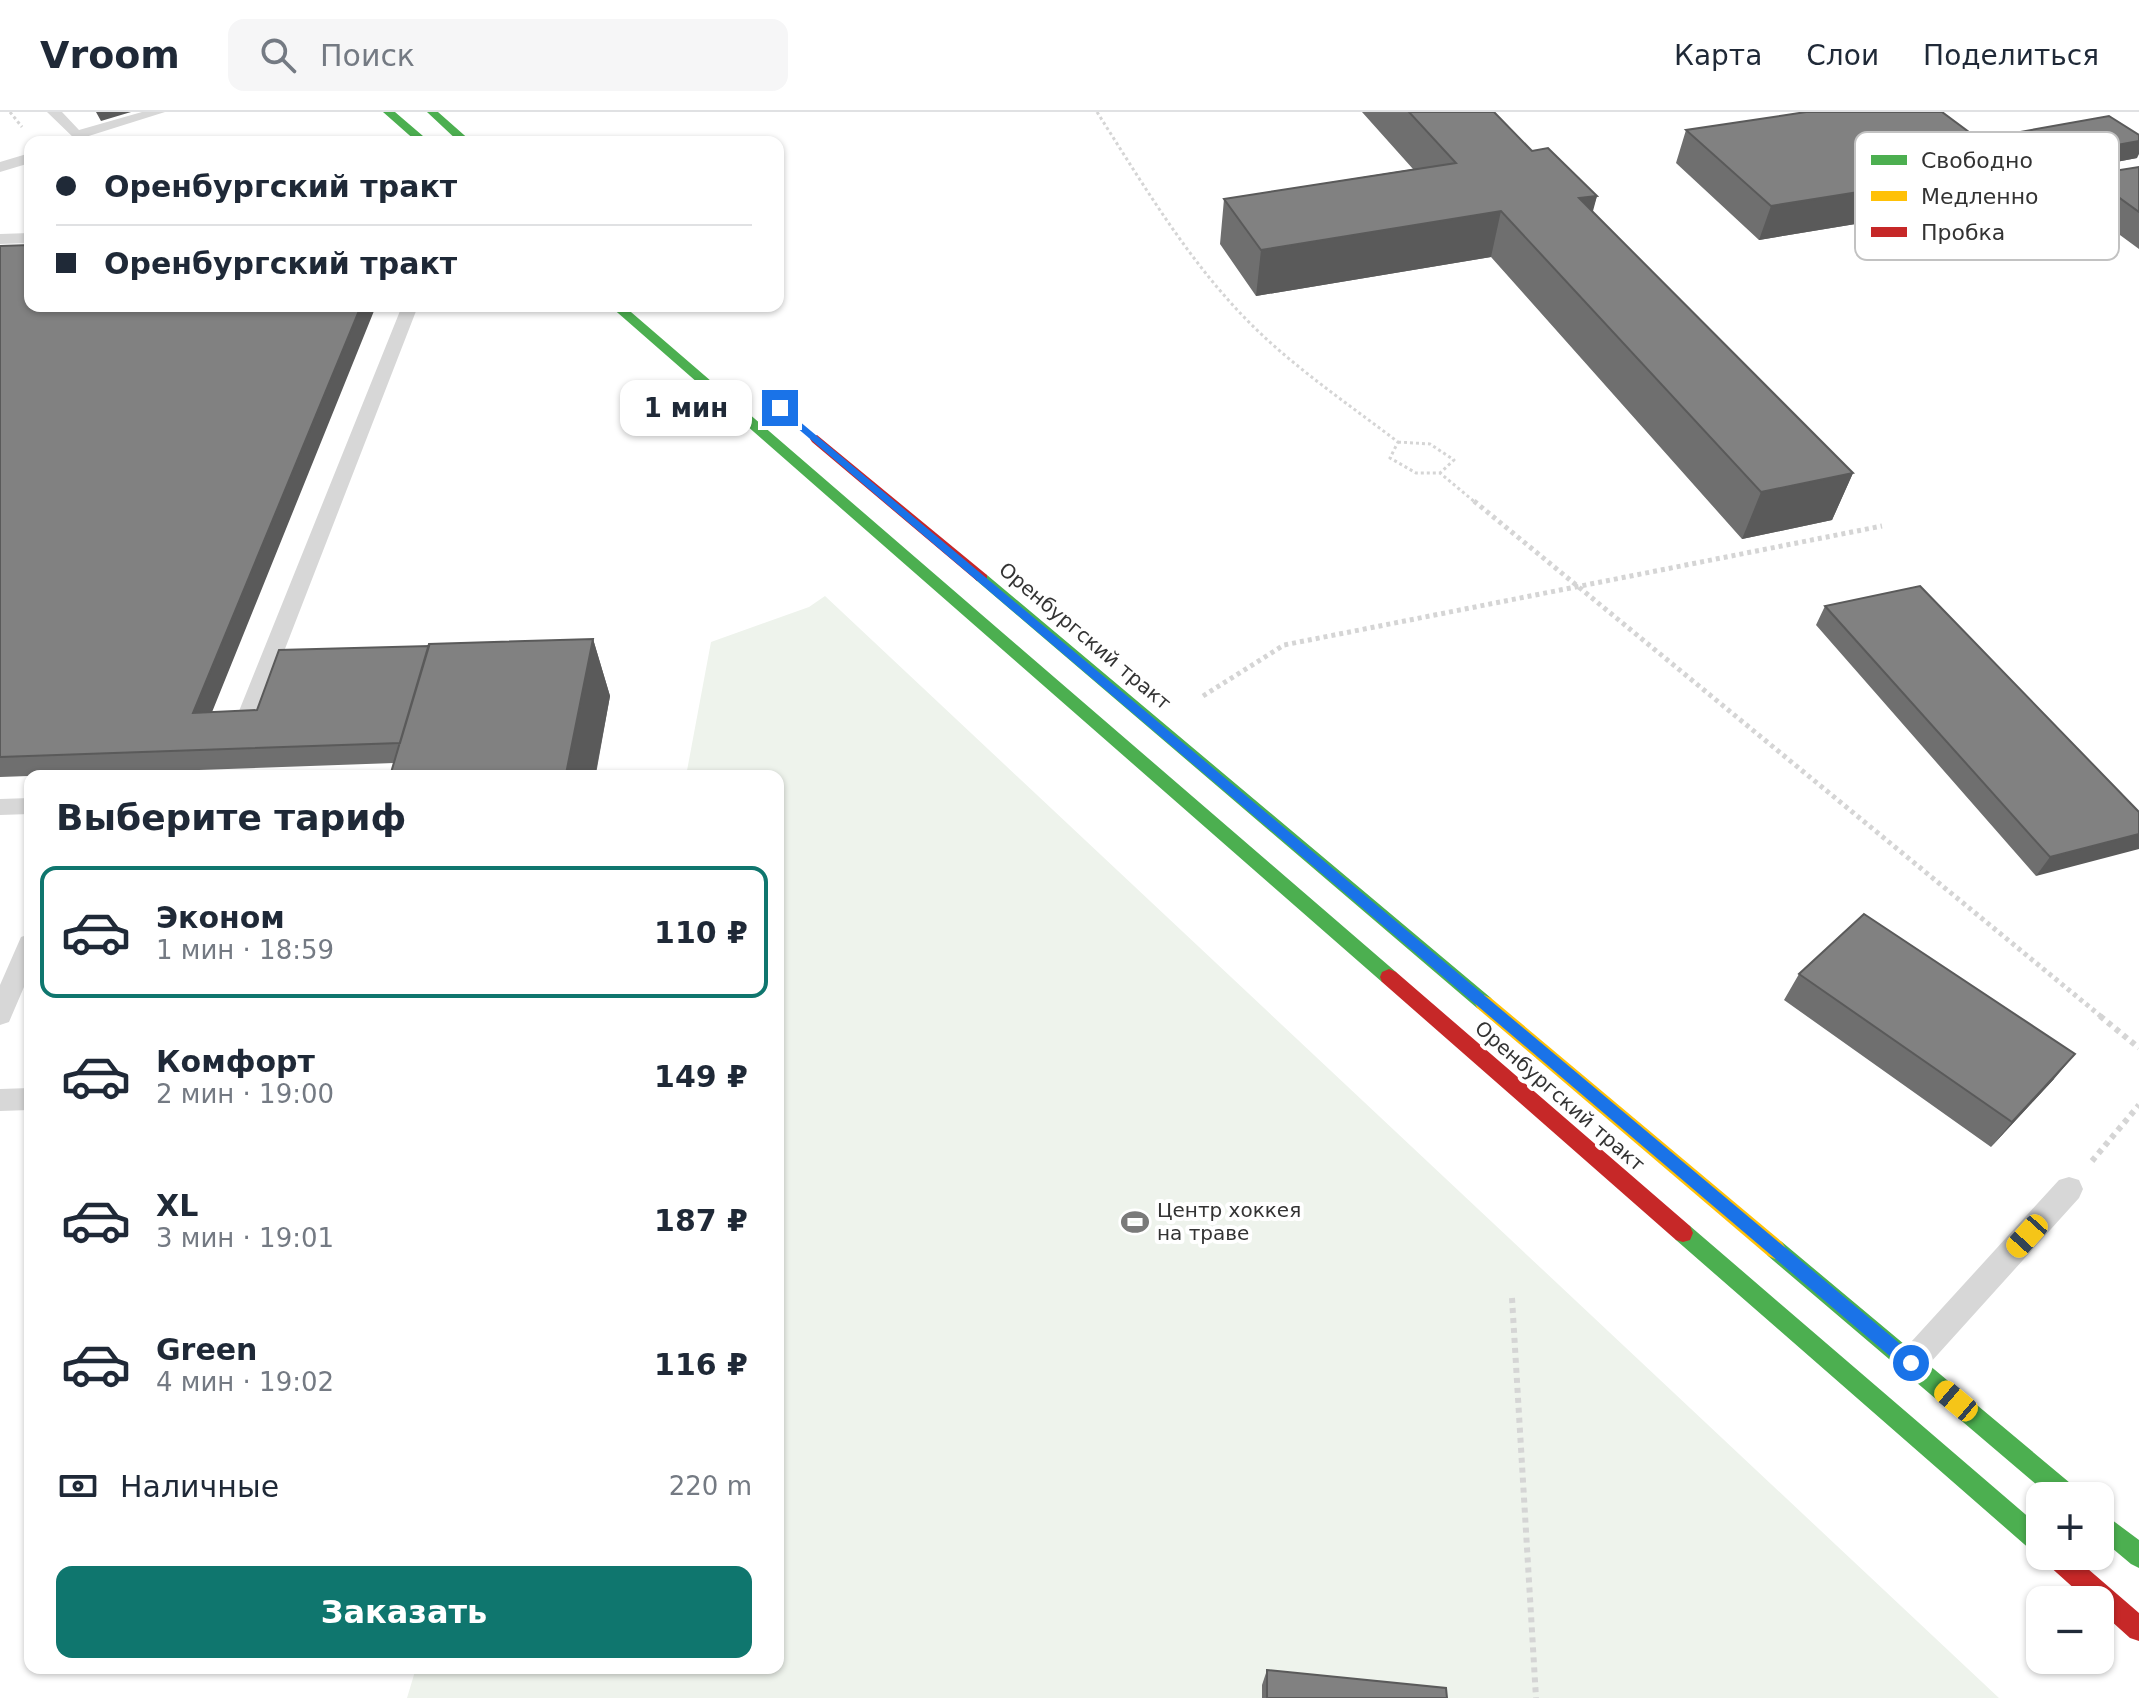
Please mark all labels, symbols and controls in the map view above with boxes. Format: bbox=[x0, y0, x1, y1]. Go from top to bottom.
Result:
search box bbox=[228, 19, 788, 91]
text: Vroom bbox=[40, 33, 180, 77]
icon: search bbox=[256, 33, 300, 77]
text: Поиск bbox=[320, 38, 415, 73]
text: Карта bbox=[1674, 39, 1762, 72]
text: Слои bbox=[1806, 39, 1879, 72]
text: Поделиться bbox=[1923, 39, 2099, 72]
legend bbox=[1855, 132, 2119, 260]
text: Свободно bbox=[1921, 148, 2033, 173]
text: Оренбургский тракт bbox=[104, 169, 457, 204]
text: Медленно bbox=[1921, 184, 2039, 209]
text: Пробка bbox=[1921, 220, 2005, 245]
text: Оренбургский тракт bbox=[104, 246, 457, 281]
callout: 1 мин bbox=[620, 380, 752, 436]
route end bbox=[762, 390, 798, 426]
text: 1 мин bbox=[644, 393, 728, 423]
street label: Оренбургский тракт bbox=[994, 557, 1176, 715]
text: Выберите тариф bbox=[56, 797, 406, 838]
icon: car bbox=[60, 896, 132, 968]
text: Эконом bbox=[156, 900, 285, 935]
text: 110 ₽ bbox=[654, 915, 748, 950]
text: 1 мин · 18:59 bbox=[156, 935, 334, 965]
street label: Оренбургский тракт bbox=[1470, 1016, 1650, 1176]
icon: car bbox=[60, 1040, 132, 1112]
text: Комфорт bbox=[156, 1044, 315, 1079]
text: 149 ₽ bbox=[654, 1059, 748, 1094]
text: 2 мин · 19:00 bbox=[156, 1079, 334, 1109]
icon: car bbox=[60, 1184, 132, 1256]
text: XL bbox=[156, 1188, 198, 1223]
place label: Центр хоккея на траве bbox=[1157, 1198, 1301, 1245]
text: 187 ₽ bbox=[654, 1203, 748, 1238]
sports icon: Центр хоккея на траве bbox=[1120, 1207, 1150, 1237]
car bbox=[2002, 1210, 2052, 1262]
text: 3 мин · 19:01 bbox=[156, 1223, 334, 1253]
icon: car bbox=[60, 1328, 132, 1400]
text: Green bbox=[156, 1332, 257, 1367]
route start bbox=[1893, 1345, 1929, 1381]
text: 116 ₽ bbox=[654, 1347, 748, 1382]
text: 4 мин · 19:02 bbox=[156, 1367, 334, 1397]
car bbox=[1930, 1376, 1982, 1426]
icon: cash bbox=[56, 1464, 100, 1508]
text: Наличные bbox=[120, 1469, 279, 1504]
text: 220 m bbox=[669, 1471, 752, 1501]
map controls bbox=[2026, 1482, 2114, 1674]
button: + bbox=[2026, 1482, 2114, 1570]
button: Заказать bbox=[56, 1566, 752, 1658]
button: − bbox=[2026, 1586, 2114, 1674]

